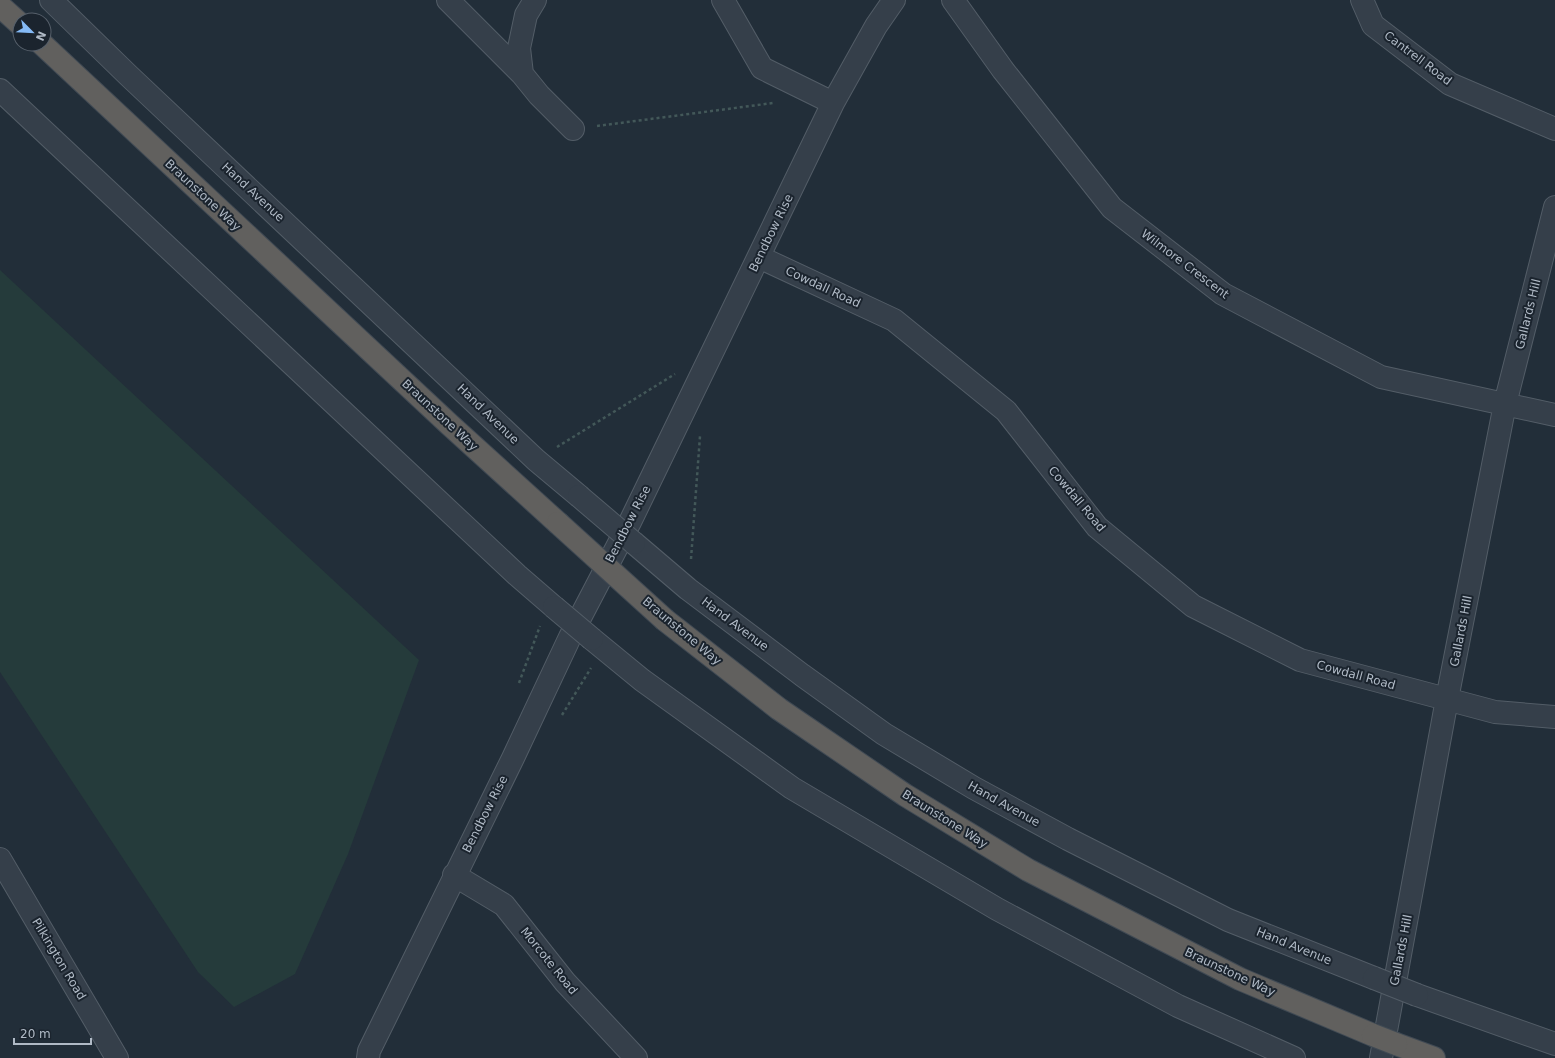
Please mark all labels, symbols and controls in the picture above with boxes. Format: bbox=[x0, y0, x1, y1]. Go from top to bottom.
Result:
north arrow bbox=[12, 12, 52, 52]
street label: Cantrell Road bbox=[1382, 28, 1454, 88]
text: N bbox=[33, 29, 48, 43]
street label: Braunstone Way bbox=[162, 156, 244, 234]
street label: Hand Avenue bbox=[219, 160, 287, 224]
street label: Bendbow Rise bbox=[746, 192, 796, 274]
street label: Wilmore Crescent bbox=[1138, 226, 1232, 302]
street label: Cowdall Road bbox=[783, 264, 863, 310]
street label: Gallards Hill bbox=[1512, 277, 1544, 351]
street label: Braunstone Way bbox=[399, 376, 481, 454]
street label: Hand Avenue bbox=[454, 381, 522, 447]
street label: Cowdall Road bbox=[1046, 463, 1108, 535]
street label: Bendbow Rise bbox=[603, 483, 653, 565]
street label: Braunstone Way bbox=[640, 594, 724, 668]
street label: Hand Avenue bbox=[699, 594, 771, 654]
street label: Gallards Hill bbox=[1447, 594, 1475, 668]
street label: Cowdall Road bbox=[1315, 658, 1397, 692]
street label: Bendbow Rise bbox=[460, 773, 510, 855]
street label: Hand Avenue bbox=[966, 778, 1042, 830]
street label: Braunstone Way bbox=[900, 787, 990, 851]
street label: Gallards Hill bbox=[1387, 913, 1415, 987]
street label: Pilkington Road bbox=[29, 916, 89, 1002]
street label: Morcote Road bbox=[518, 925, 580, 997]
street label: Hand Avenue bbox=[1254, 925, 1334, 967]
street label: Braunstone Way bbox=[1182, 945, 1278, 999]
scale bar bbox=[14, 1020, 91, 1046]
text: 20 m bbox=[20, 1027, 51, 1041]

